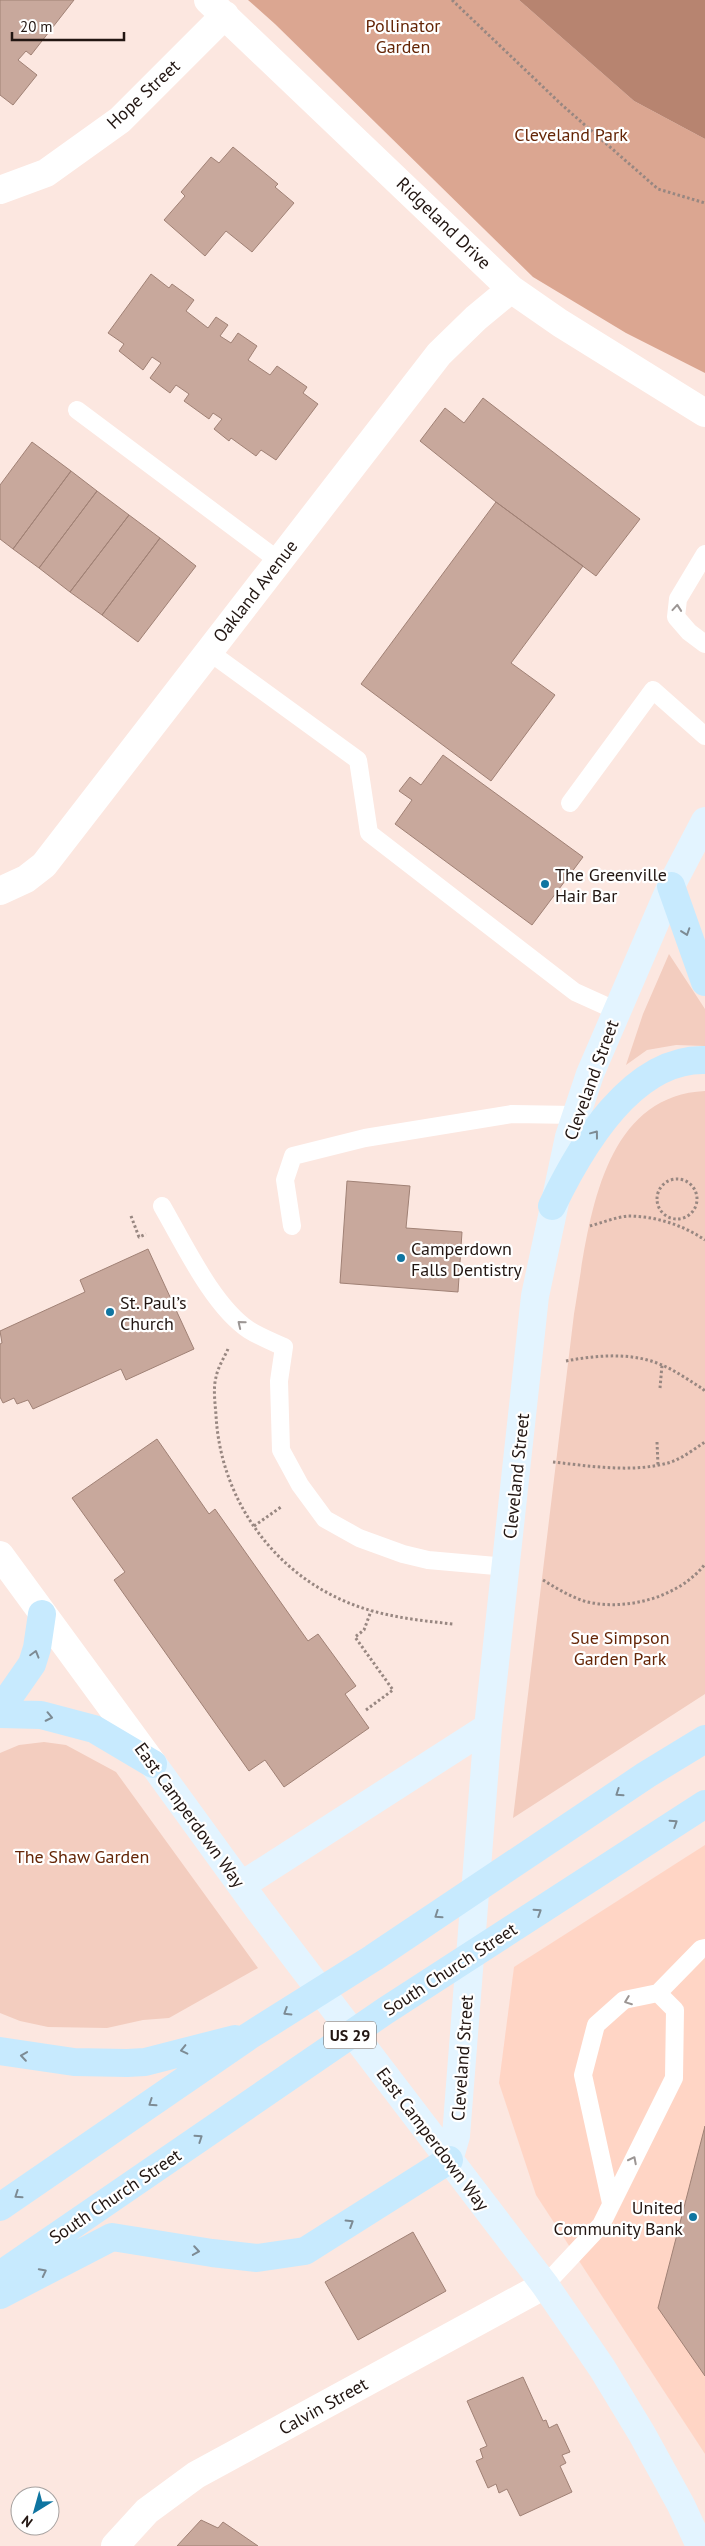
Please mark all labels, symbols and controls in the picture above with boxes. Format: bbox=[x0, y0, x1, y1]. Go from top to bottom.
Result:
scale bar bbox=[12, 10, 125, 42]
park label: Pollinator Garden bbox=[366, 14, 440, 58]
text: 20 m bbox=[20, 17, 53, 36]
street label: Hope Street bbox=[102, 54, 184, 134]
park label: Cleveland Park bbox=[514, 123, 628, 146]
street label: Ridgeland Drive bbox=[392, 172, 496, 274]
street label: Oakland Avenue bbox=[208, 535, 302, 647]
one-way arrow bbox=[671, 604, 682, 612]
place label: The Greenville Hair Bar bbox=[555, 863, 667, 907]
marker: The Greenville Hair Bar bbox=[539, 878, 551, 890]
one-way arrow bbox=[680, 927, 690, 936]
street label: Cleveland Street bbox=[559, 1017, 623, 1143]
one-way arrow bbox=[589, 1130, 598, 1140]
place label: Camperdown Falls Dentistry bbox=[411, 1237, 523, 1281]
marker: Camperdown Falls Dentistry bbox=[395, 1252, 407, 1264]
place label: St. Paul’s Church bbox=[120, 1291, 186, 1335]
marker: St. Paul’s Church bbox=[104, 1306, 116, 1318]
one-way arrow bbox=[238, 1320, 247, 1329]
street label: Cleveland Street bbox=[498, 1412, 534, 1540]
park label: Sue Simpson Garden Park bbox=[570, 1626, 670, 1670]
one-way arrow bbox=[29, 1650, 40, 1659]
one-way arrow bbox=[44, 1711, 53, 1722]
street label: East Camperdown Way bbox=[130, 1738, 251, 1893]
one-way arrow bbox=[616, 1787, 625, 1796]
one-way arrow bbox=[668, 1820, 678, 1829]
park label: The Shaw Garden bbox=[15, 1845, 149, 1868]
one-way arrow bbox=[434, 1908, 443, 1918]
one-way arrow bbox=[533, 1909, 542, 1919]
street label: South Church Street bbox=[379, 1917, 521, 2021]
street label: Cleveland Street bbox=[446, 1994, 478, 2122]
one-way arrow bbox=[624, 1995, 633, 2005]
one-way arrow bbox=[283, 2006, 292, 2015]
road number: US 29 bbox=[324, 2022, 376, 2048]
one-way arrow bbox=[180, 2045, 189, 2055]
one-way arrow bbox=[20, 2051, 28, 2061]
street label: East Camperdown Way bbox=[372, 2063, 495, 2216]
one-way arrow bbox=[148, 2097, 158, 2106]
one-way arrow bbox=[193, 2135, 203, 2144]
street label: South Church Street bbox=[45, 2143, 185, 2249]
one-way arrow bbox=[627, 2156, 637, 2165]
one-way arrow bbox=[14, 2189, 24, 2198]
place label: United Community Bank bbox=[554, 2196, 683, 2240]
marker: United Community Bank bbox=[687, 2211, 699, 2223]
one-way arrow bbox=[344, 2220, 354, 2229]
one-way arrow bbox=[192, 2245, 201, 2255]
one-way arrow bbox=[38, 2268, 47, 2278]
street label: Calvin Street bbox=[274, 2372, 372, 2440]
north arrow bbox=[10, 2486, 60, 2536]
text: N bbox=[18, 2511, 36, 2531]

